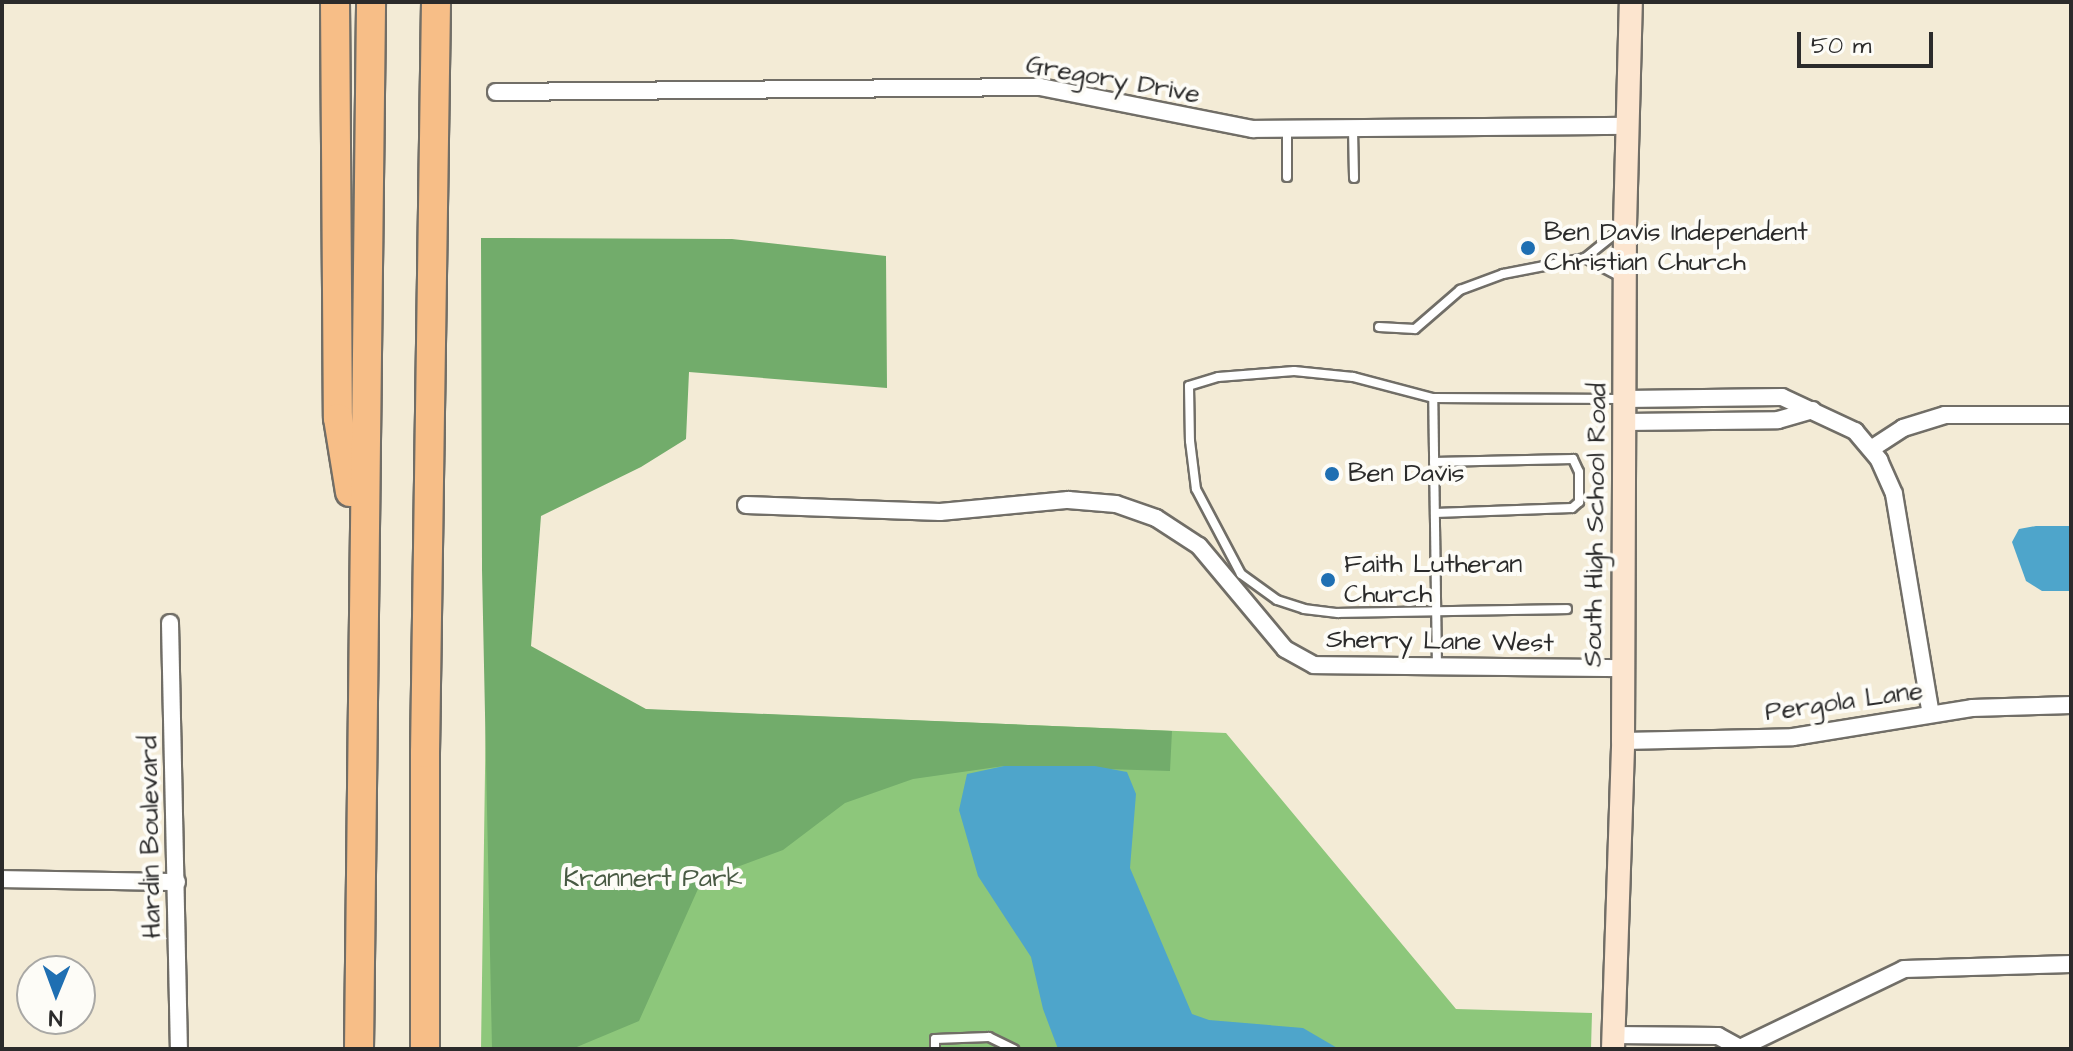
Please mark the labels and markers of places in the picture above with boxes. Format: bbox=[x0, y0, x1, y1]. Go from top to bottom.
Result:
place label: Ben Davis Independent Christian Church bbox=[1544, 217, 1808, 278]
marker: Ben Davis Independent Christian Church bbox=[1519, 239, 1537, 257]
place label: Ben Davis bbox=[1348, 458, 1465, 490]
marker: Ben Davis bbox=[1323, 465, 1341, 483]
place label: Faith Lutheran Church bbox=[1344, 549, 1522, 610]
marker: Faith Lutheran Church bbox=[1319, 571, 1337, 589]

